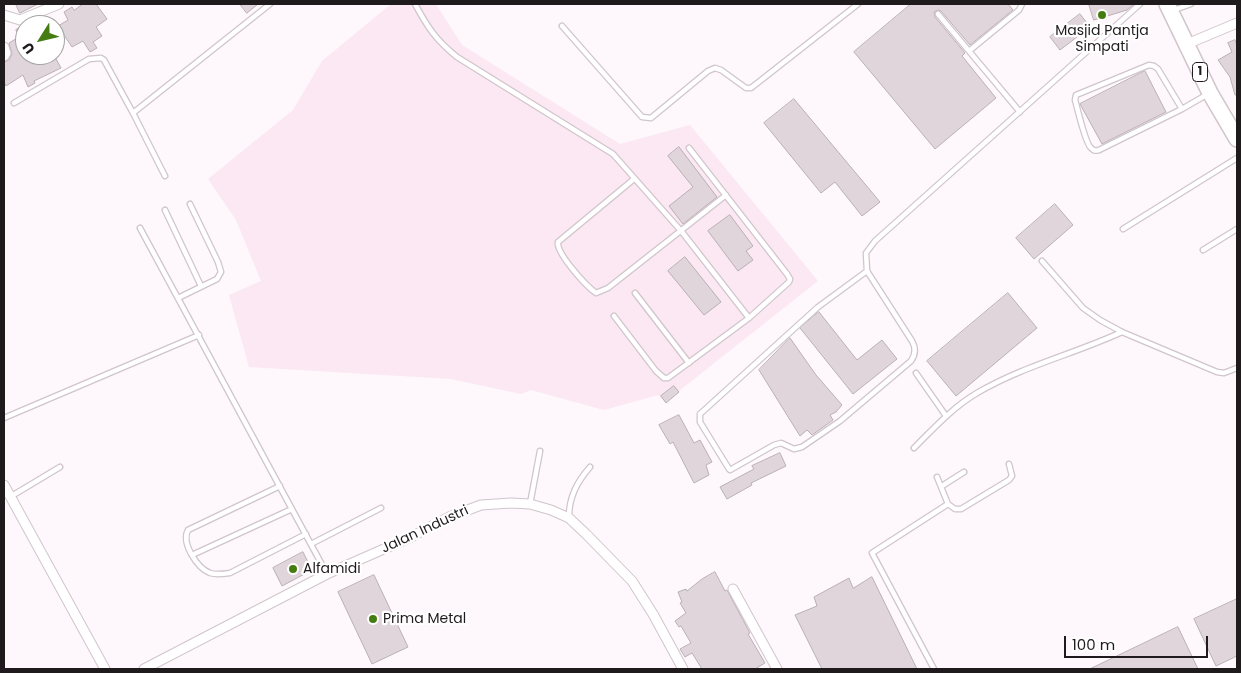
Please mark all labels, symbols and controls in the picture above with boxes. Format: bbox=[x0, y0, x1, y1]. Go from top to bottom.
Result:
marker: Masjid Pantja Simpati bbox=[1096, 9, 1108, 21]
north arrow bbox=[15, 15, 65, 65]
place label: Masjid Pantja Simpati bbox=[1055, 23, 1149, 56]
text: U bbox=[18, 38, 40, 58]
road number: 1 bbox=[1192, 62, 1208, 82]
street label: Jalan Industri bbox=[379, 502, 471, 558]
place label: Alfamidi bbox=[303, 561, 361, 577]
marker: Alfamidi bbox=[287, 563, 299, 575]
place label: Prima Metal bbox=[383, 611, 466, 627]
marker: Prima Metal bbox=[367, 613, 379, 625]
scale bar bbox=[1066, 626, 1210, 658]
text: 100 m bbox=[1072, 634, 1115, 655]

